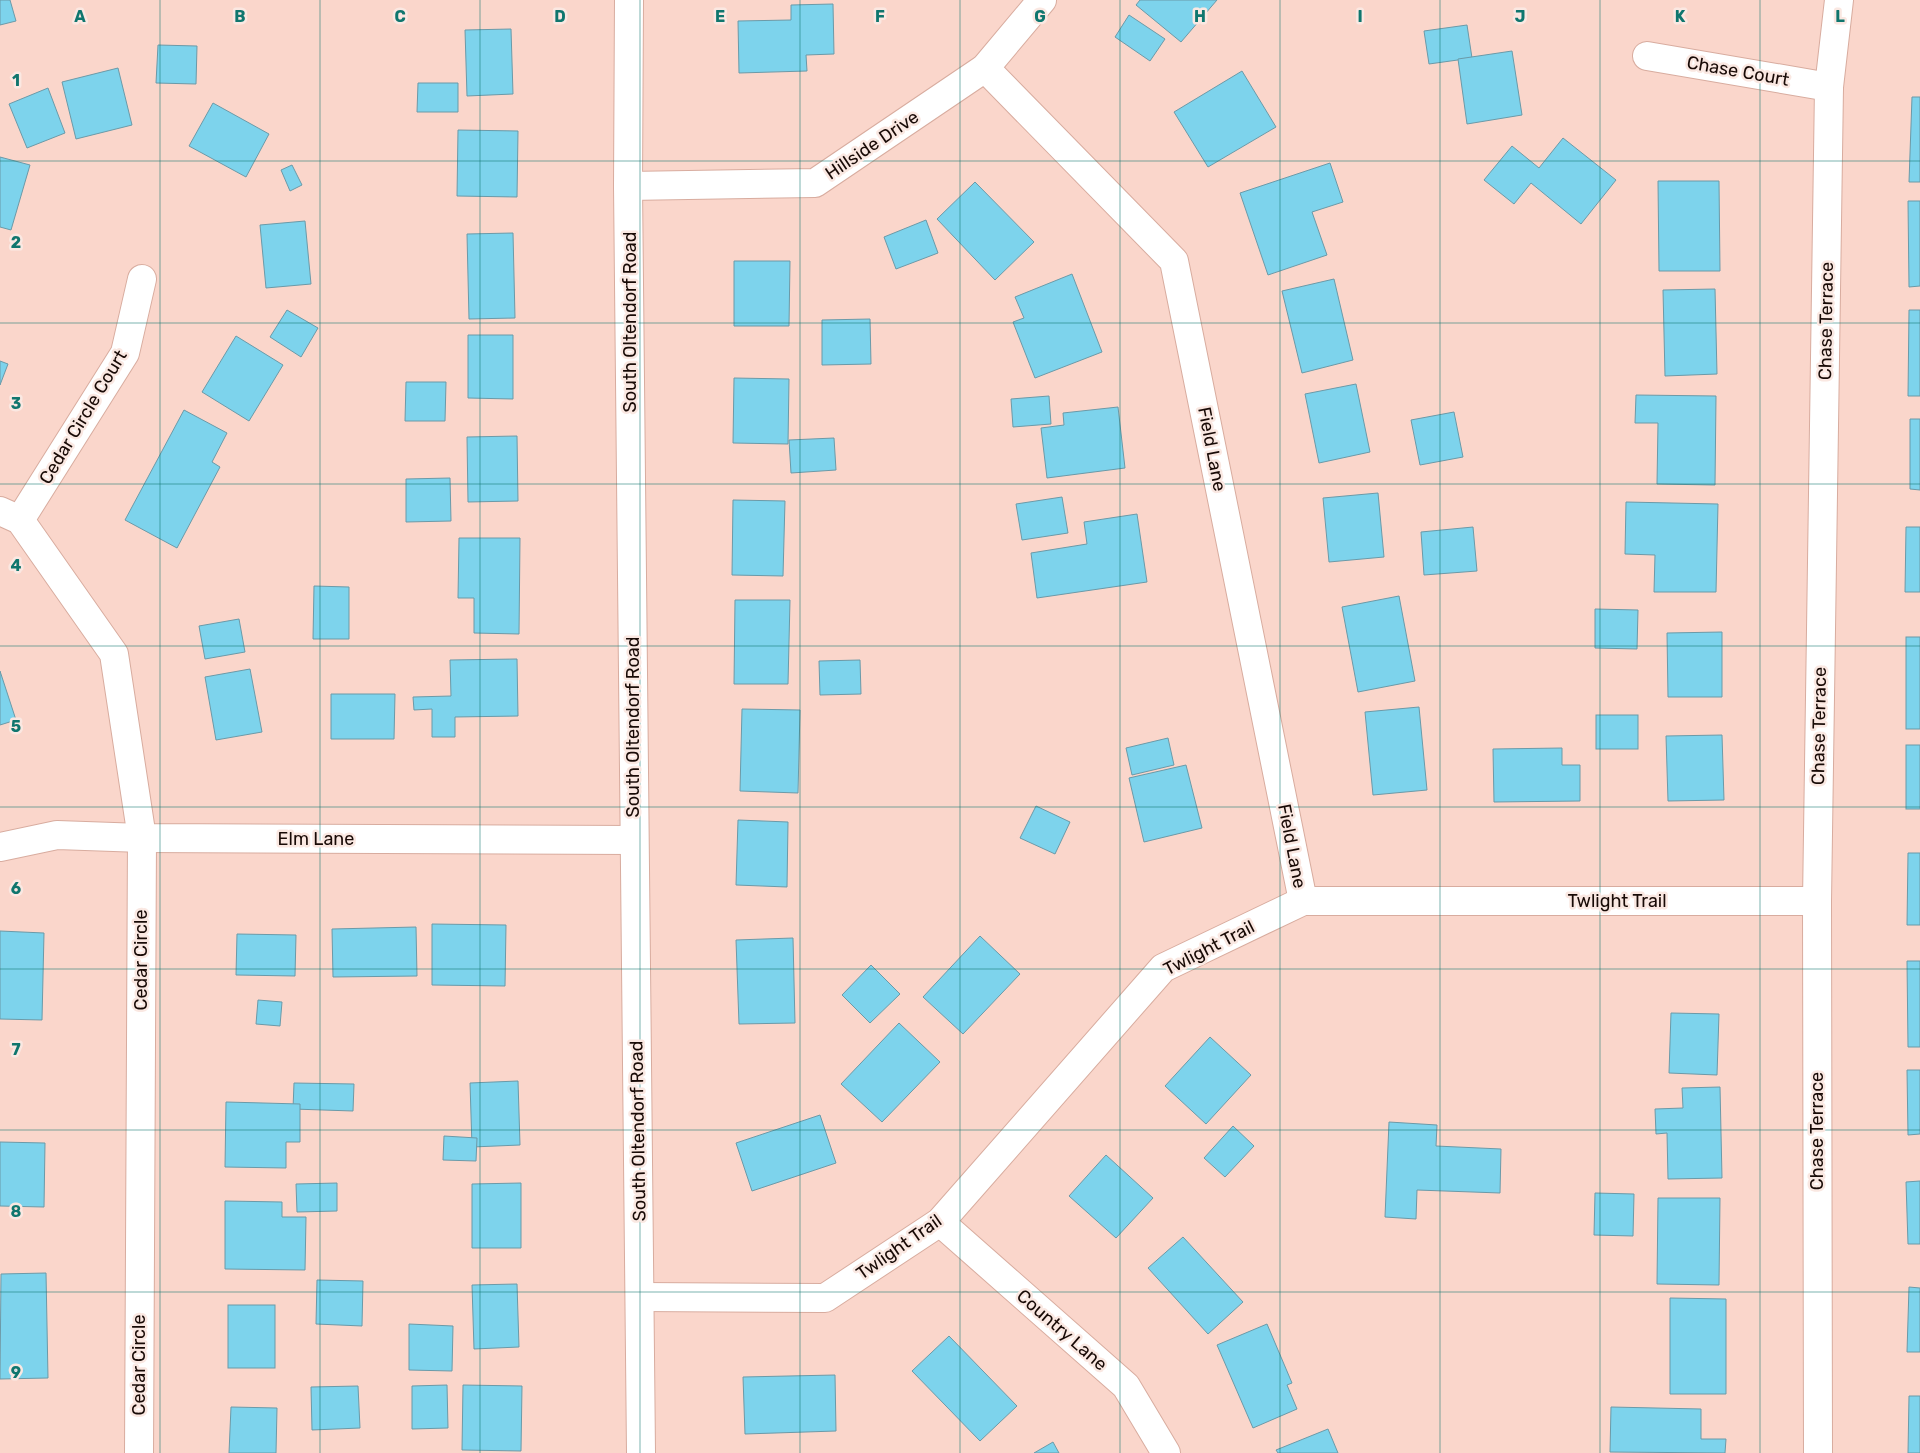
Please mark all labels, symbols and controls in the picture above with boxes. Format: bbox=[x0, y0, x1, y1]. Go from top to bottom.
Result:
text: A bbox=[74, 7, 86, 26]
text: B bbox=[234, 7, 246, 26]
text: C bbox=[394, 7, 406, 26]
text: D bbox=[554, 7, 566, 26]
text: E bbox=[715, 7, 725, 26]
text: F bbox=[875, 7, 885, 26]
text: G bbox=[1034, 7, 1046, 26]
text: H bbox=[1194, 7, 1206, 26]
text: I bbox=[1357, 7, 1363, 26]
text: J bbox=[1515, 7, 1525, 26]
text: K bbox=[1675, 7, 1686, 26]
text: L bbox=[1835, 7, 1845, 26]
street label: Chase Court bbox=[1685, 51, 1791, 91]
text: 1 bbox=[12, 71, 20, 90]
street label: Hillside Drive bbox=[821, 106, 923, 184]
street label: South Oltendorf Road bbox=[619, 232, 641, 412]
text: 2 bbox=[11, 233, 21, 252]
street label: Chase Terrace bbox=[1814, 262, 1838, 380]
street label: Cedar Circle Court bbox=[34, 346, 132, 488]
text: 3 bbox=[11, 394, 21, 413]
street label: Field Lane bbox=[1193, 405, 1231, 493]
text: 4 bbox=[11, 556, 22, 575]
street label: South Oltendorf Road bbox=[622, 637, 644, 817]
street label: Chase Terrace bbox=[1807, 667, 1831, 785]
text: 5 bbox=[11, 717, 21, 736]
street label: Field Lane bbox=[1273, 802, 1311, 890]
street label: Elm Lane bbox=[278, 828, 354, 850]
text: 6 bbox=[11, 879, 21, 898]
street label: Twlight Trail bbox=[1567, 890, 1667, 912]
street label: Cedar Circle bbox=[130, 910, 152, 1010]
street label: Twlight Trail bbox=[1160, 916, 1258, 980]
text: 7 bbox=[11, 1040, 21, 1059]
street label: South Oltendorf Road bbox=[625, 1040, 651, 1222]
street label: Chase Terrace bbox=[1806, 1072, 1828, 1190]
text: 8 bbox=[11, 1202, 22, 1221]
street label: Twlight Trail bbox=[852, 1210, 946, 1284]
street label: Country Lane bbox=[1012, 1285, 1112, 1375]
street label: Cedar Circle bbox=[128, 1315, 150, 1415]
text: 9 bbox=[11, 1363, 21, 1382]

